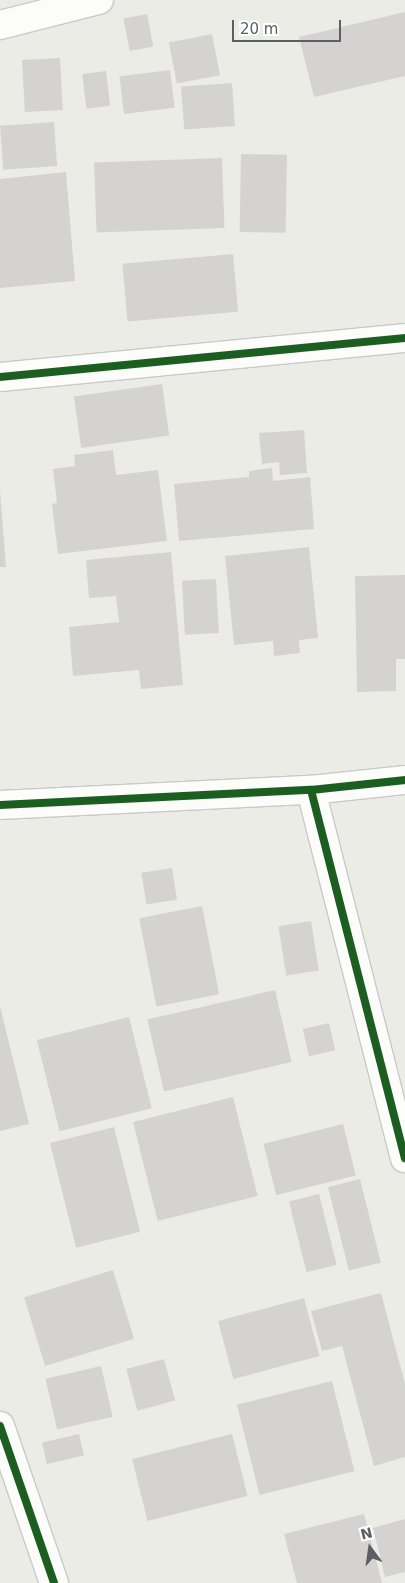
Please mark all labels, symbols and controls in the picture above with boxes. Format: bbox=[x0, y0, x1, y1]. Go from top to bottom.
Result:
scale bar bbox=[235, 10, 344, 42]
text: 20 m bbox=[240, 20, 278, 38]
north arrow bbox=[345, 1523, 395, 1573]
text: N bbox=[359, 1524, 374, 1543]

